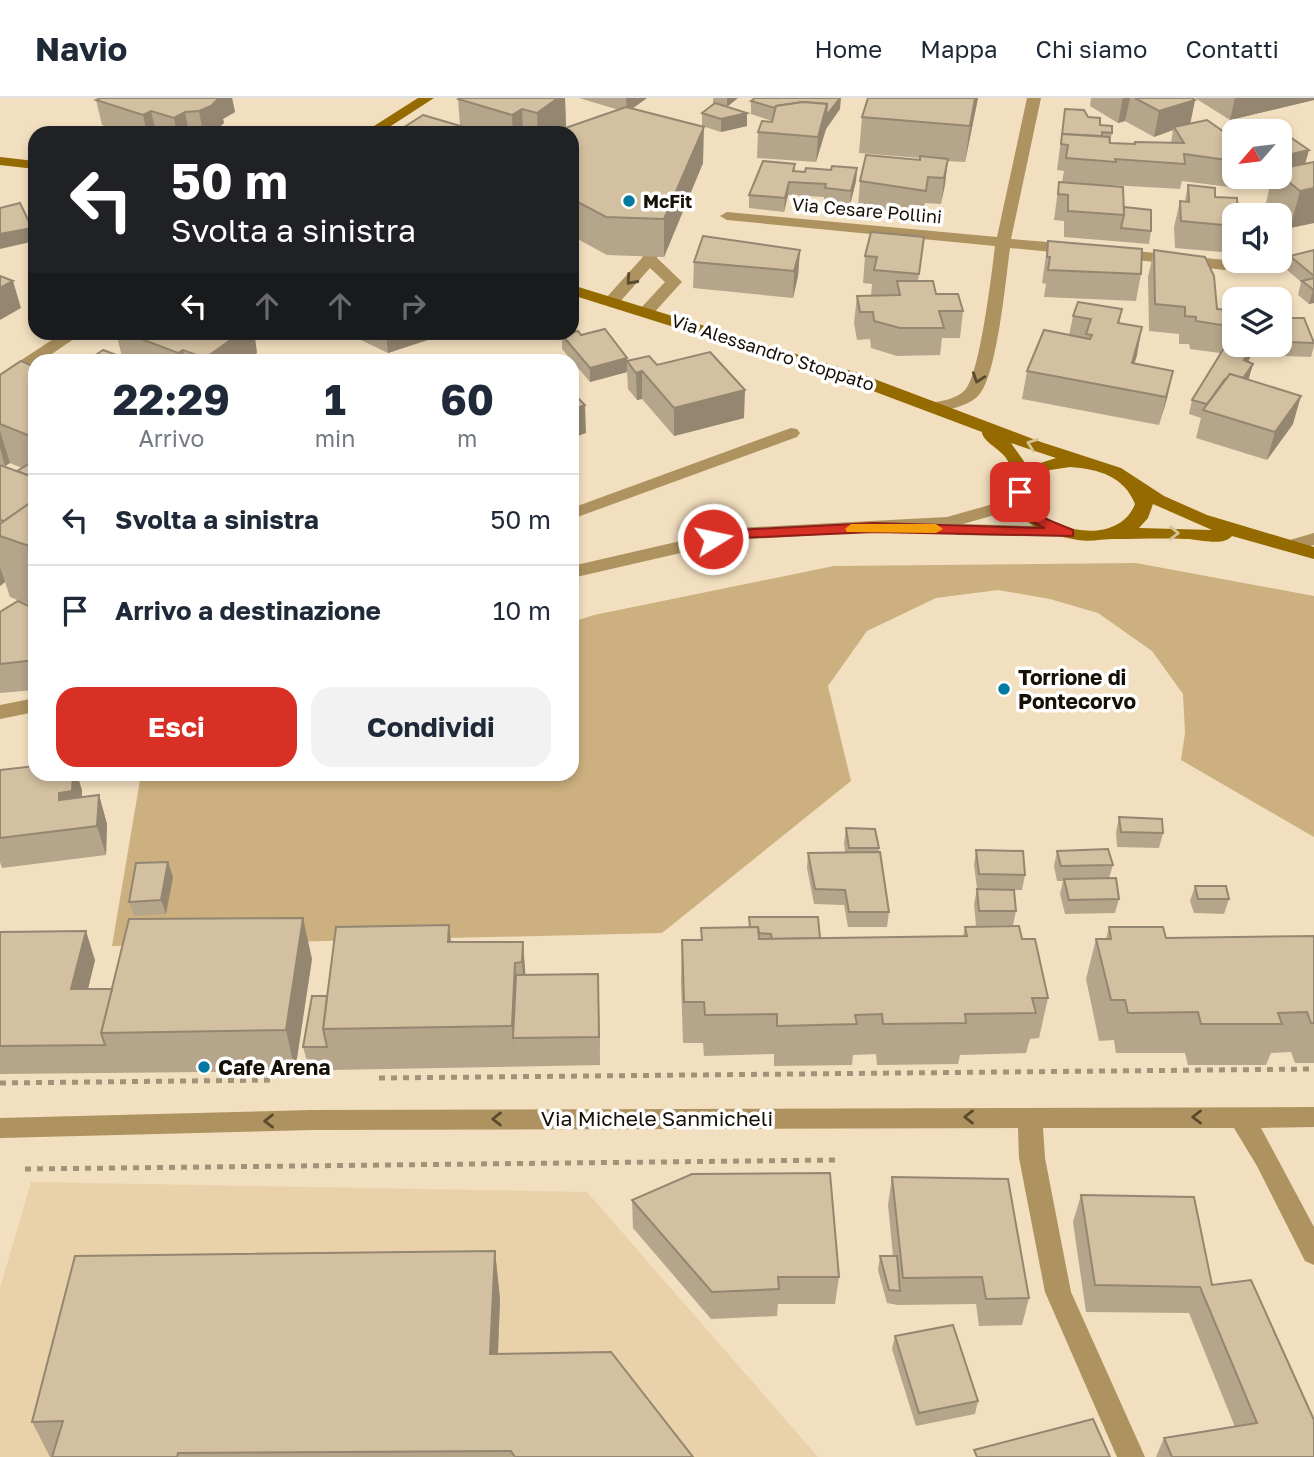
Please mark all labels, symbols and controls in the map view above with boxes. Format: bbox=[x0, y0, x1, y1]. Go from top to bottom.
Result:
text: Navio bbox=[35, 29, 127, 68]
text: Home bbox=[814, 34, 882, 63]
text: Mappa bbox=[920, 34, 998, 63]
text: Chi siamo bbox=[1036, 34, 1147, 63]
text: Contatti bbox=[1185, 34, 1279, 63]
north arrow bbox=[1222, 119, 1292, 189]
map controls bbox=[1222, 119, 1292, 357]
text: 50 m bbox=[171, 151, 288, 210]
icon: left bbox=[56, 154, 147, 245]
place label: McFit bbox=[643, 190, 692, 212]
street label: Via Cesare Pollini bbox=[791, 192, 943, 228]
marker: McFit bbox=[621, 193, 637, 209]
button: sound bbox=[1222, 203, 1292, 273]
text: Svolta a sinistra bbox=[171, 211, 416, 249]
one-way arrow bbox=[626, 272, 639, 285]
icon: left bbox=[175, 287, 213, 325]
icon: ahead bbox=[248, 287, 286, 325]
icon: ahead bbox=[321, 287, 359, 325]
icon: right bbox=[394, 287, 432, 325]
button: layers bbox=[1222, 287, 1292, 357]
street label: Via Alessandro Stoppato bbox=[669, 309, 877, 395]
one-way arrow bbox=[972, 371, 986, 383]
text: 22:29 bbox=[113, 374, 230, 424]
text: 1 bbox=[324, 374, 346, 424]
text: 60 bbox=[440, 374, 494, 424]
text: Arrivo bbox=[138, 424, 204, 452]
text: min bbox=[315, 424, 355, 452]
text: m bbox=[457, 424, 477, 452]
one-way arrow bbox=[1026, 438, 1038, 452]
pin bbox=[990, 462, 1050, 522]
icon: arrive bbox=[1001, 473, 1039, 511]
icon: left bbox=[56, 501, 94, 539]
position arrow bbox=[676, 502, 750, 576]
text: Svolta a sinistra bbox=[115, 504, 319, 535]
text: 50 m bbox=[490, 504, 551, 535]
one-way arrow bbox=[1169, 525, 1180, 541]
icon: arrive bbox=[56, 592, 94, 630]
text: Arrivo a destinazione bbox=[115, 595, 381, 626]
text: 10 m bbox=[493, 595, 551, 626]
place label: Torrione di Pontecorvo bbox=[1018, 664, 1136, 714]
marker: Torrione di Pontecorvo bbox=[996, 681, 1012, 697]
button: Esci bbox=[56, 687, 297, 767]
button: Condividi bbox=[311, 687, 551, 767]
place label: Cafe Arena bbox=[218, 1054, 330, 1080]
marker: Cafe Arena bbox=[196, 1059, 212, 1075]
street label: Via Michele Sanmicheli bbox=[541, 1105, 773, 1131]
one-way arrow bbox=[964, 1109, 974, 1125]
one-way arrow bbox=[1191, 1109, 1202, 1125]
one-way arrow bbox=[491, 1111, 502, 1127]
one-way arrow bbox=[264, 1113, 274, 1129]

